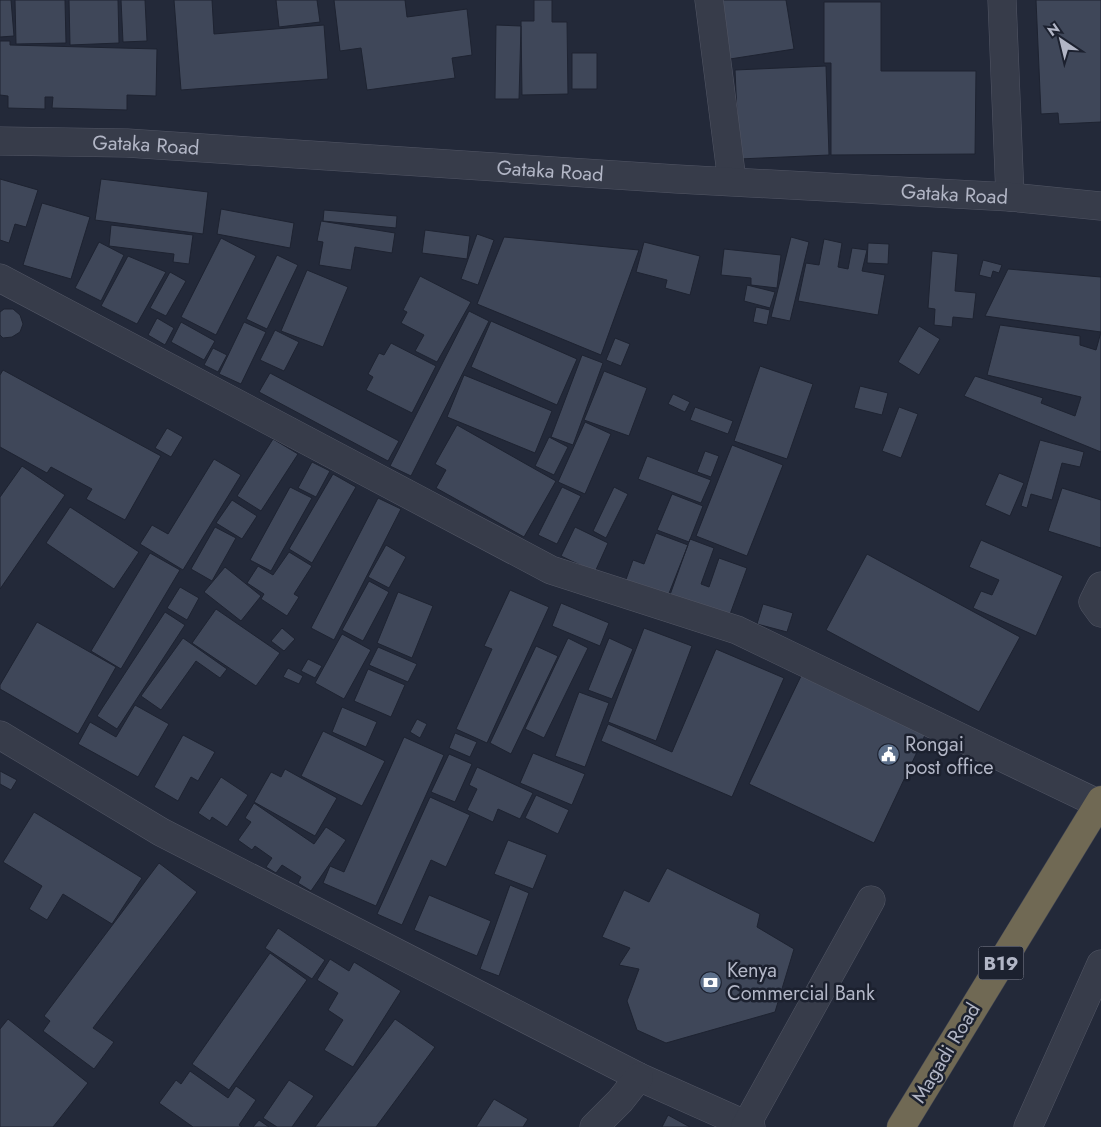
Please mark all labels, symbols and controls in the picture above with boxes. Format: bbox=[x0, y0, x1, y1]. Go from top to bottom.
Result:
north arrow bbox=[1036, 15, 1086, 65]
text: N bbox=[1043, 18, 1064, 41]
street label: Gataka Road bbox=[92, 128, 200, 162]
street label: Gataka Road bbox=[496, 153, 604, 189]
street label: Gataka Road bbox=[900, 177, 1009, 211]
place label: Rongai post office bbox=[905, 730, 994, 782]
public building icon: Rongai post office bbox=[877, 743, 901, 767]
road number: B19 bbox=[978, 946, 1024, 980]
place label: Kenya Commercial Bank bbox=[727, 956, 875, 1008]
bank icon: Kenya Commercial Bank bbox=[699, 970, 723, 994]
street label: Magadi Road bbox=[905, 997, 987, 1109]

